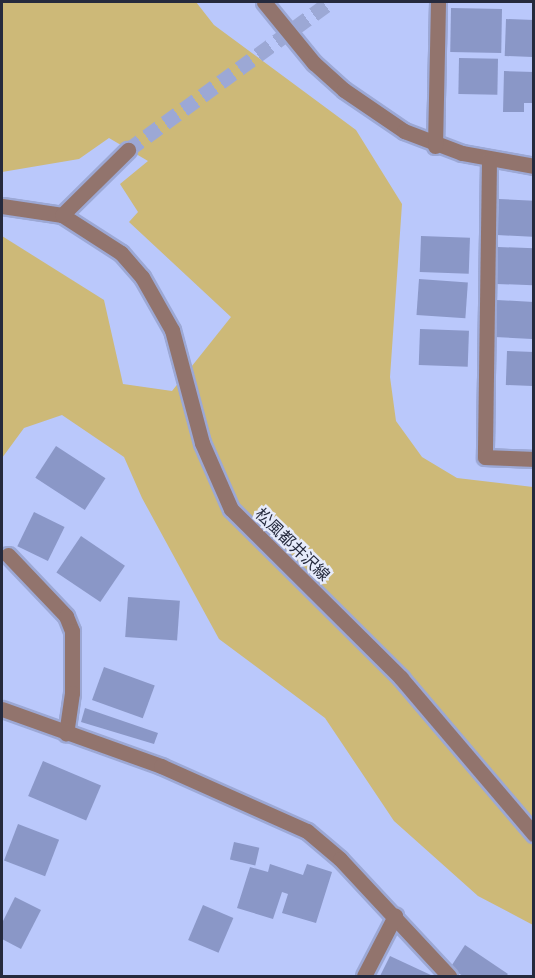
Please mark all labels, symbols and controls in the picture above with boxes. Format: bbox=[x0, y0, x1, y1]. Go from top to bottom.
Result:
street label: 松風都井沢線 bbox=[251, 505, 333, 585]

